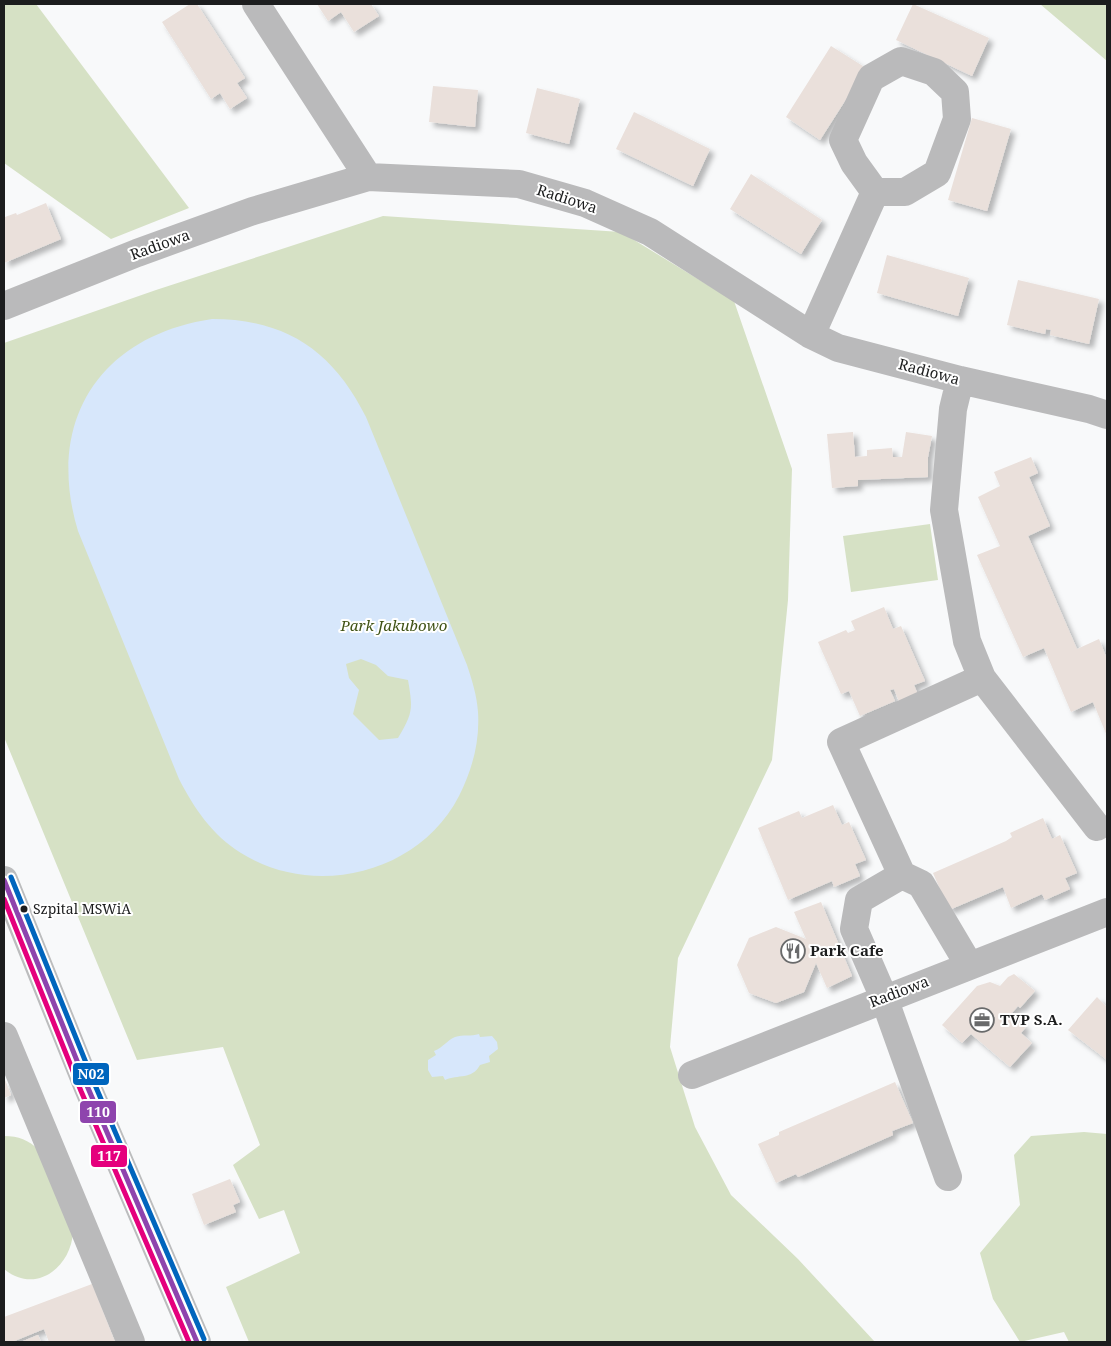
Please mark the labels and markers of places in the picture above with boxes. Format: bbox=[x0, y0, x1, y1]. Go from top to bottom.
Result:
place label: Szpital MSWiA bbox=[33, 899, 131, 918]
marker: Szpital MSWiA bbox=[19, 904, 29, 914]
restaurant icon: Park Cafe bbox=[780, 938, 806, 964]
place label: Park Cafe bbox=[810, 940, 884, 960]
office icon: TVP S.A. bbox=[969, 1007, 995, 1033]
place label: TVP S.A. bbox=[1000, 1009, 1063, 1029]

